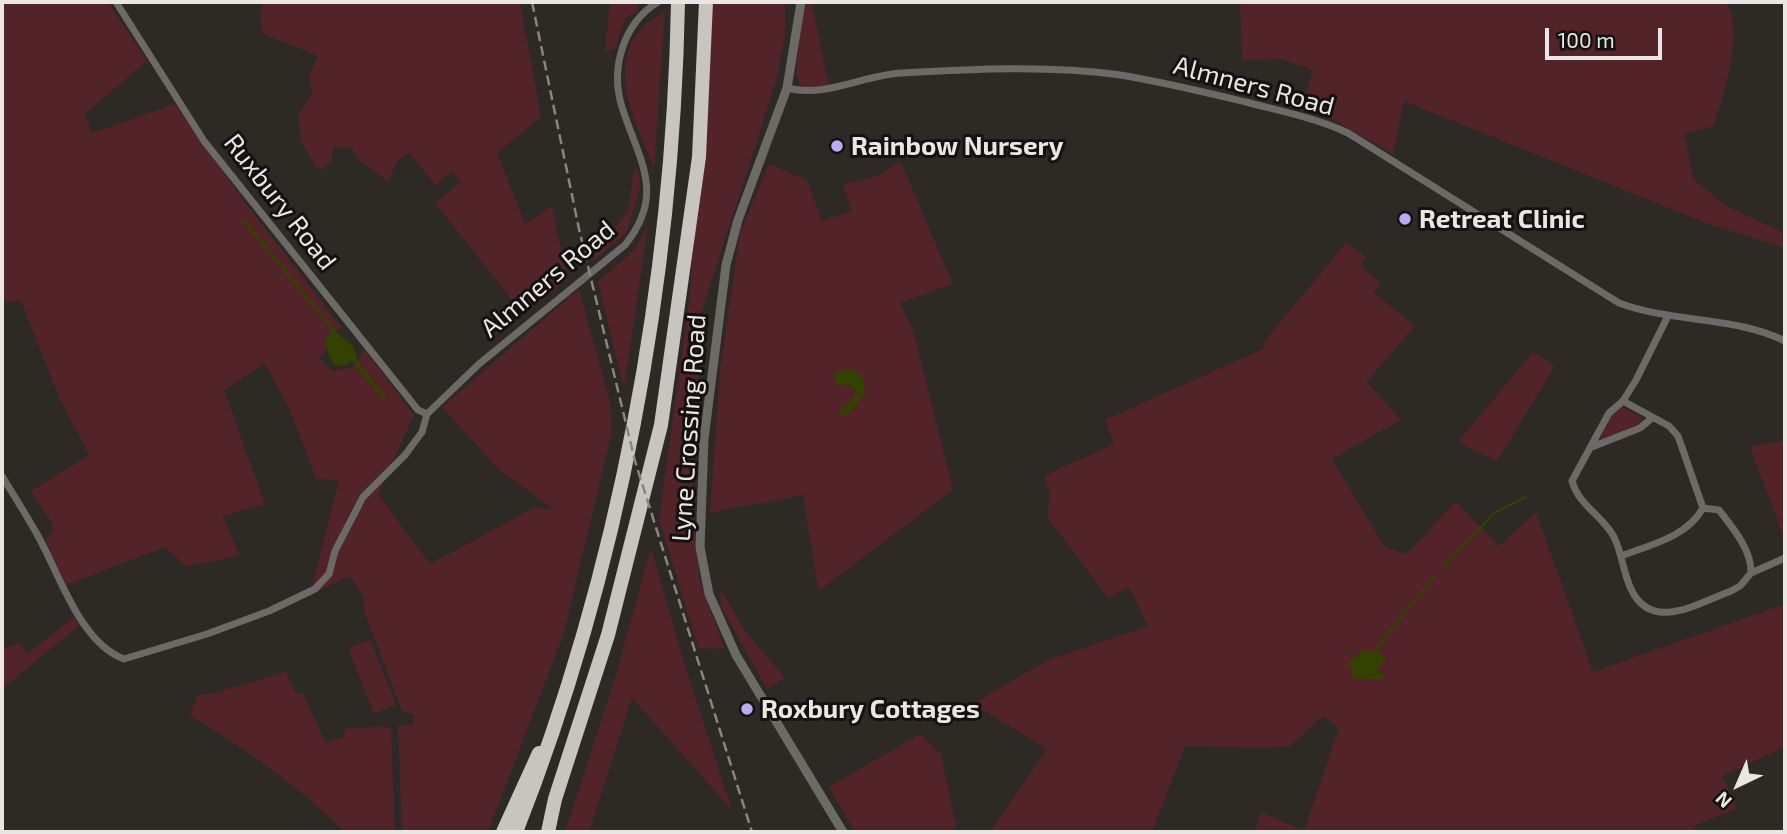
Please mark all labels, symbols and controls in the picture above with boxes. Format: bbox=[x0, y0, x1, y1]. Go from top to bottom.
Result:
scale bar bbox=[1549, 14, 1666, 58]
text: 100 m bbox=[1558, 27, 1615, 52]
street label: Almners Road bbox=[1170, 50, 1338, 122]
street label: Ruxbury Road bbox=[217, 128, 343, 276]
place label: Rainbow Nursery bbox=[851, 130, 1063, 162]
marker: Rainbow Nursery bbox=[829, 138, 845, 154]
place label: Retreat Clinic bbox=[1419, 203, 1585, 235]
marker: Retreat Clinic bbox=[1397, 211, 1413, 227]
street label: Almners Road bbox=[475, 214, 621, 344]
street label: Lyne Crossing Road bbox=[665, 313, 713, 543]
place label: Roxbury Cottages bbox=[761, 693, 980, 725]
marker: Roxbury Cottages bbox=[739, 701, 755, 717]
north arrow bbox=[1703, 750, 1773, 820]
text: N bbox=[1710, 787, 1736, 814]

